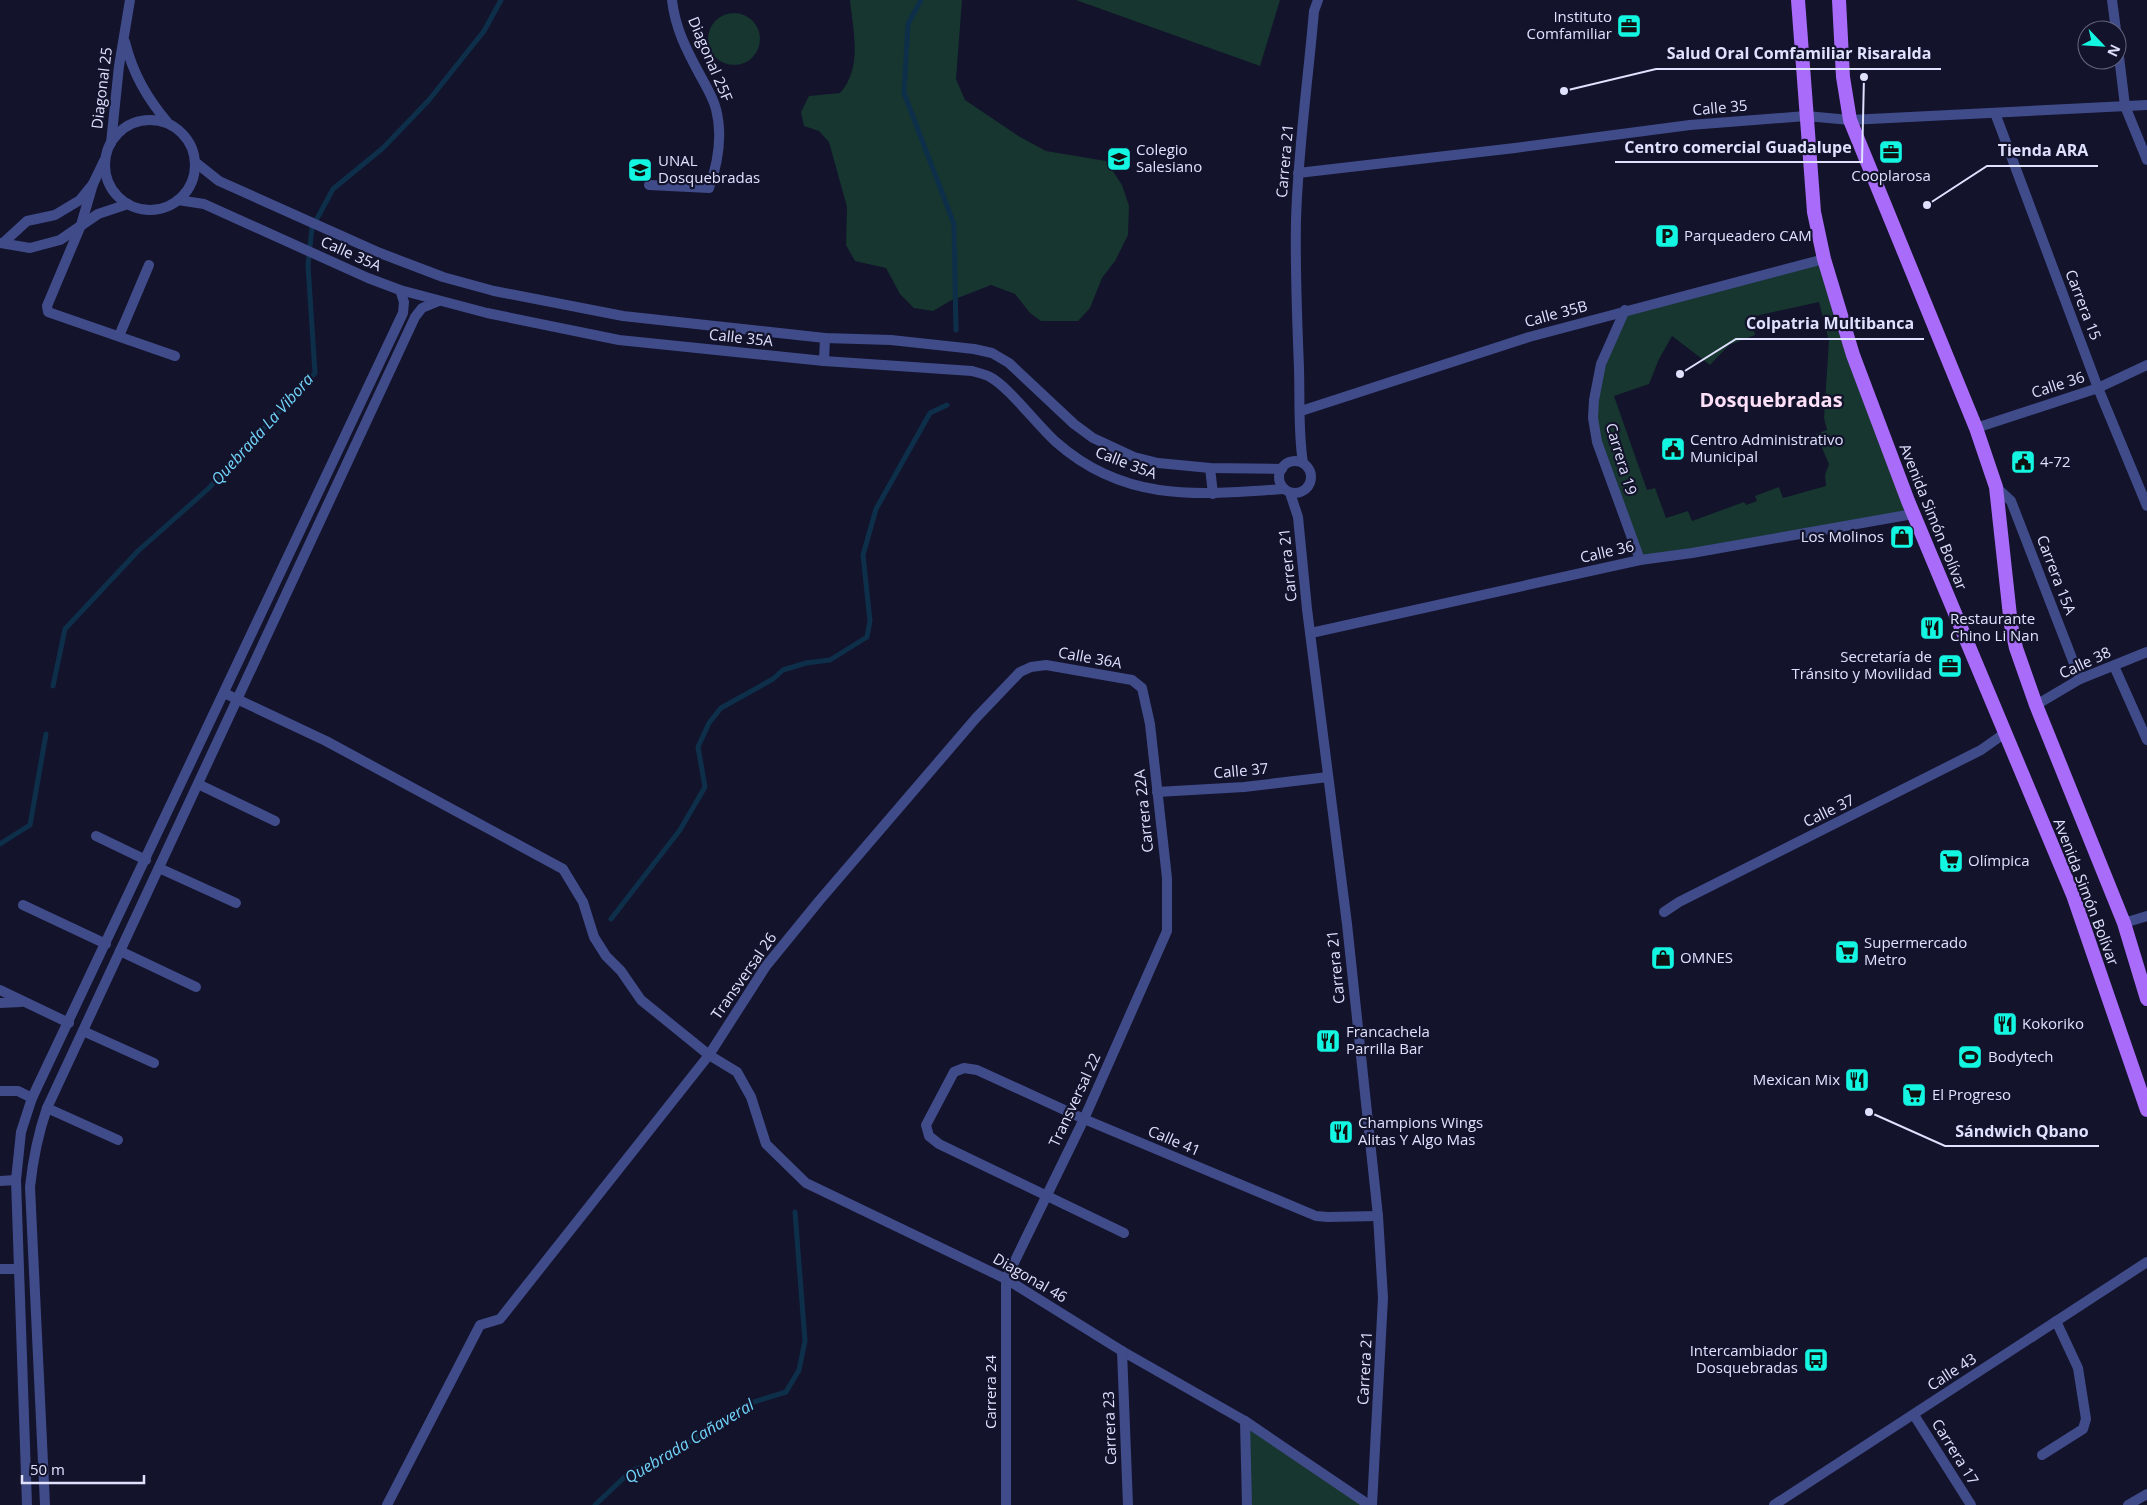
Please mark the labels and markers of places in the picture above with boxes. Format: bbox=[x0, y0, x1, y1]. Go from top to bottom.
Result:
place label: Instituto Comfamiliar bbox=[1527, 6, 1612, 43]
office icon: Instituto Comfamiliar bbox=[1616, 13, 1642, 39]
callout: Salud Oral Comfamiliar Risaralda bbox=[1656, 38, 1941, 69]
callout: Centro comercial Guadalupe bbox=[1615, 131, 1862, 162]
callout: Tienda ARA bbox=[1987, 135, 2098, 166]
place label: Colegio Salesiano bbox=[1136, 139, 1202, 176]
office icon: Cooplarosa bbox=[1878, 139, 1904, 165]
school or university icon: Colegio Salesiano bbox=[1106, 146, 1132, 172]
place label: UNAL Dosquebradas bbox=[658, 150, 760, 187]
school or university icon: UNAL Dosquebradas bbox=[627, 157, 653, 183]
place label: Cooplarosa bbox=[1851, 165, 1931, 185]
parking icon: Parqueadero CAM bbox=[1654, 223, 1680, 249]
place label: Parqueadero CAM bbox=[1684, 225, 1812, 245]
callout: Colpatria Multibanca bbox=[1736, 308, 1924, 339]
place label: Centro Administrativo Municipal bbox=[1690, 429, 1843, 466]
public building icon: Centro Administrativo Municipal bbox=[1660, 436, 1686, 462]
public building icon: 4-72 bbox=[2010, 449, 2036, 475]
place label: 4-72 bbox=[2040, 451, 2071, 471]
shop icon: Los Molinos bbox=[1889, 524, 1915, 550]
place label: Los Molinos bbox=[1801, 526, 1884, 546]
place label: Restaurante Chino Li Nan bbox=[1950, 608, 2039, 645]
restaurant icon: Restaurante Chino Li Nan bbox=[1919, 615, 1945, 641]
place label: Secretaría de Tránsito y Movilidad bbox=[1791, 646, 1932, 683]
office icon: Secretaría de Tránsito y Movilidad bbox=[1937, 653, 1963, 679]
supermarket icon: Olímpica bbox=[1938, 848, 1964, 874]
place label: Olímpica bbox=[1968, 850, 2030, 870]
place label: Supermercado Metro bbox=[1864, 932, 1967, 969]
supermarket icon: Supermercado Metro bbox=[1834, 939, 1860, 965]
shop icon: OMNES bbox=[1650, 945, 1676, 971]
place label: OMNES bbox=[1680, 947, 1733, 967]
restaurant icon: Kokoriko bbox=[1992, 1011, 2018, 1037]
place label: Kokoriko bbox=[2022, 1013, 2084, 1033]
place label: Francachela Parrilla Bar bbox=[1346, 1021, 1430, 1058]
restaurant icon: Francachela Parrilla Bar bbox=[1315, 1028, 1341, 1054]
sports icon: Bodytech bbox=[1957, 1044, 1983, 1070]
place label: Bodytech bbox=[1988, 1046, 2054, 1066]
restaurant icon: Mexican Mix bbox=[1844, 1067, 1870, 1093]
place label: Mexican Mix bbox=[1753, 1069, 1840, 1089]
supermarket icon: El Progreso bbox=[1901, 1082, 1927, 1108]
place label: El Progreso bbox=[1932, 1084, 2011, 1104]
place label: Champions Wings Alitas Y Algo Mas bbox=[1358, 1112, 1483, 1149]
callout: Sándwich Qbano bbox=[1945, 1115, 2099, 1146]
restaurant icon: Champions Wings Alitas Y Algo Mas bbox=[1328, 1119, 1354, 1145]
place label: Intercambiador Dosquebradas bbox=[1690, 1340, 1798, 1377]
bus stop icon: Intercambiador Dosquebradas bbox=[1803, 1347, 1829, 1373]

